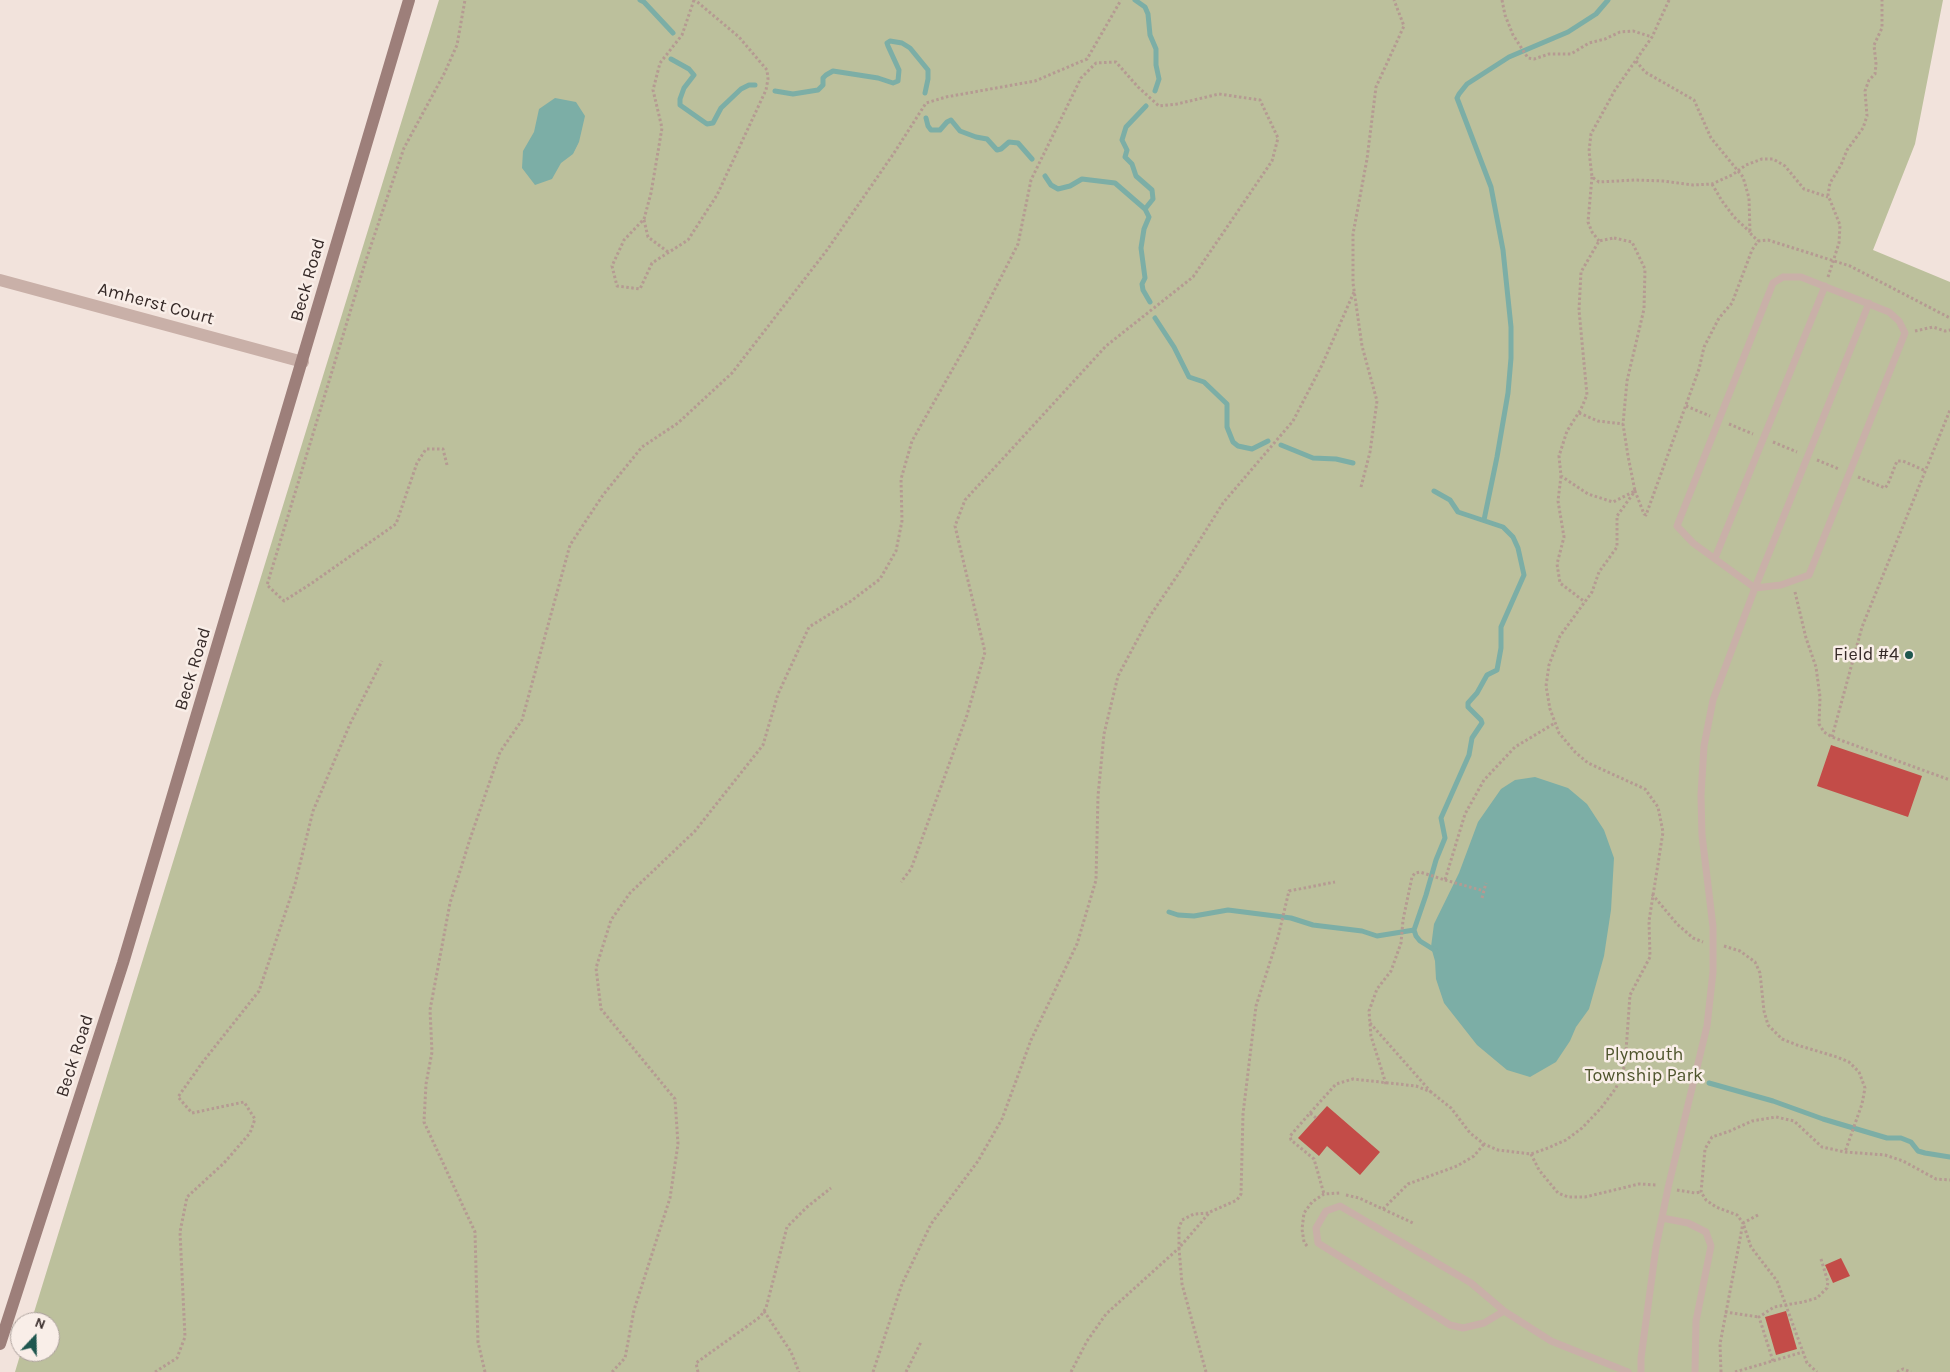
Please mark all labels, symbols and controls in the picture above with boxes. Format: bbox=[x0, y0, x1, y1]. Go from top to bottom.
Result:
street label: Beck Road bbox=[286, 236, 330, 324]
street label: Amherst Court bbox=[96, 278, 216, 330]
street label: Beck Road bbox=[170, 625, 216, 713]
place label: Field #4 bbox=[1834, 644, 1899, 666]
marker: Field #4 bbox=[1903, 649, 1915, 661]
street label: Beck Road bbox=[52, 1012, 98, 1100]
park label: Plymouth Township Park bbox=[1585, 1044, 1703, 1086]
north arrow bbox=[10, 1312, 60, 1362]
text: N bbox=[32, 1314, 48, 1333]

